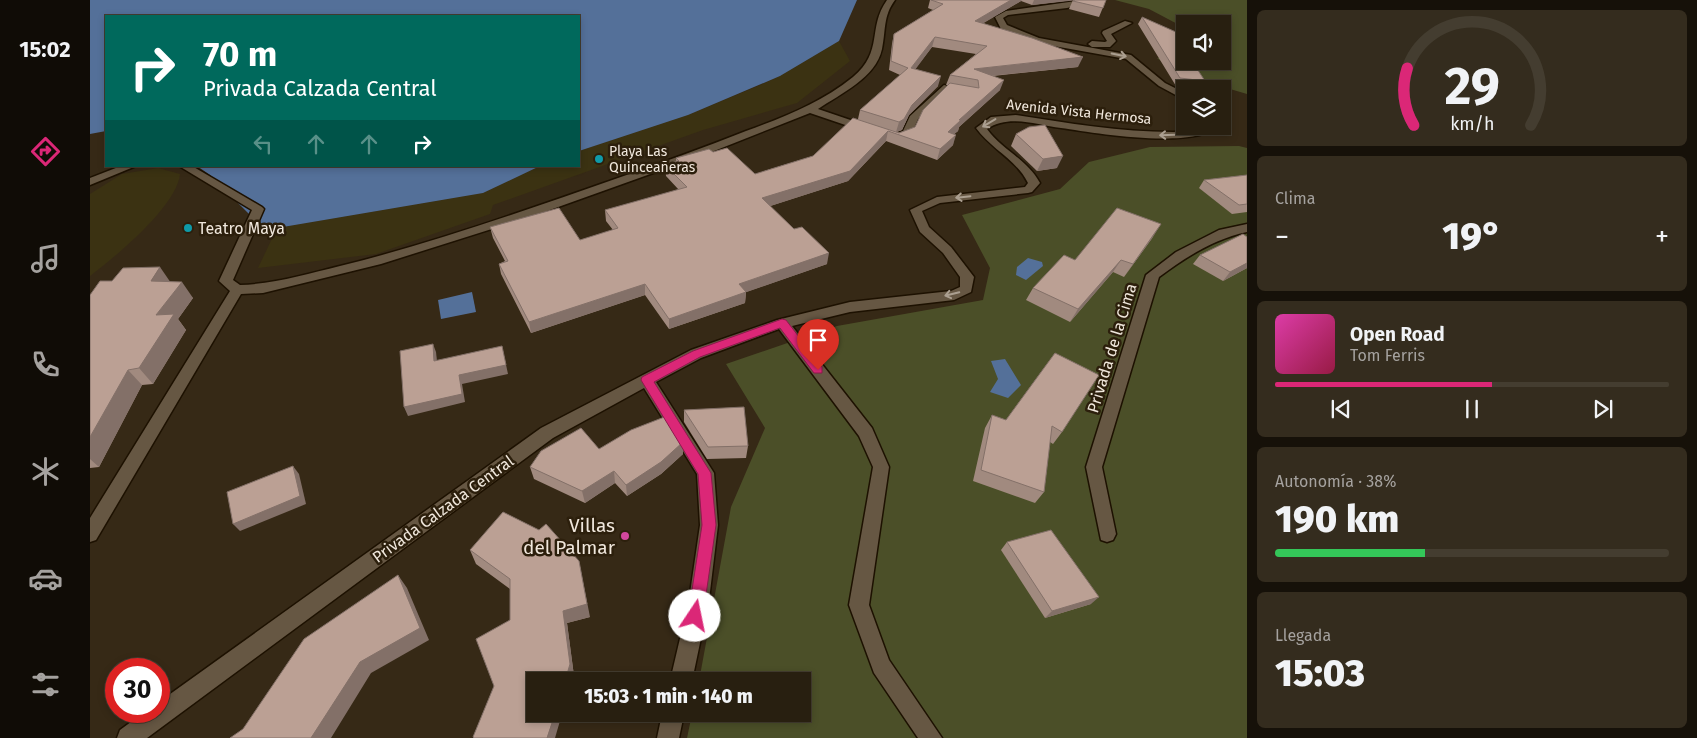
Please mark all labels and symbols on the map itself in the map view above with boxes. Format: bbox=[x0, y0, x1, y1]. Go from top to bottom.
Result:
one-way arrow bbox=[1110, 51, 1126, 60]
street label: Avenida Vista Hermosa bbox=[1006, 96, 1152, 128]
one-way arrow bbox=[983, 119, 997, 129]
one-way arrow bbox=[1159, 130, 1176, 140]
place label: Playa Las Quinceañeras bbox=[609, 143, 696, 176]
marker: Playa Las Quinceañeras bbox=[593, 153, 605, 165]
one-way arrow bbox=[955, 192, 971, 202]
place label: Teatro Maya bbox=[198, 219, 285, 238]
marker: Teatro Maya bbox=[182, 222, 194, 234]
street label: Privada de la Cima bbox=[1083, 281, 1141, 415]
one-way arrow bbox=[944, 290, 960, 299]
pin bbox=[797, 319, 839, 370]
street label: Privada Calzada Central bbox=[369, 451, 518, 567]
place label: Villas del Palmar bbox=[523, 514, 616, 559]
marker: Villas del Palmar bbox=[619, 530, 631, 542]
position arrow bbox=[668, 589, 720, 641]
speed limit sign: 30 bbox=[105, 658, 170, 723]

